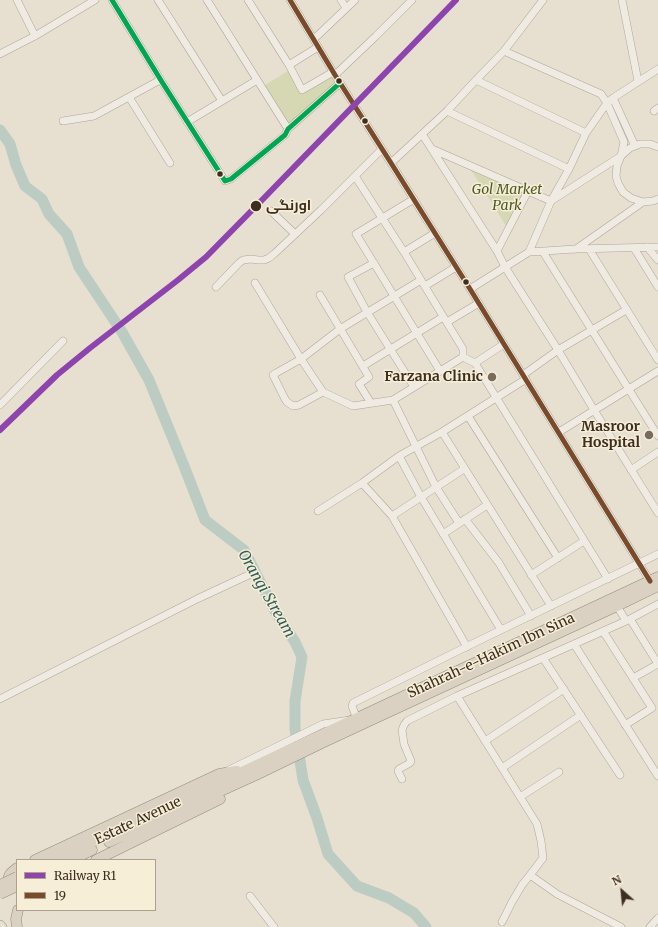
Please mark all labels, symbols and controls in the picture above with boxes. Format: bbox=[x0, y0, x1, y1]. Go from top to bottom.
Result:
unlabelled marker bbox=[334, 76, 344, 86]
unlabelled marker bbox=[360, 116, 370, 126]
unlabelled marker bbox=[215, 169, 225, 179]
park label: Gol Market Park bbox=[472, 182, 542, 214]
place label: اورنگی bbox=[266, 198, 311, 214]
marker: اورنگی bbox=[249, 199, 263, 213]
unlabelled marker bbox=[461, 277, 471, 287]
place label: Farzana Clinic bbox=[384, 369, 483, 385]
marker: Farzana Clinic bbox=[486, 371, 498, 383]
place label: Masroor Hospital bbox=[581, 419, 640, 452]
marker: Masroor Hospital bbox=[643, 429, 655, 441]
water label: Orangi Stream bbox=[234, 547, 298, 641]
street label: Shahrah-e-Hakim Ibn Sina bbox=[405, 610, 577, 702]
street label: Estate Avenue bbox=[92, 794, 184, 848]
legend bbox=[16, 859, 156, 911]
text: Railway R1 bbox=[54, 868, 116, 883]
north arrow bbox=[602, 871, 642, 911]
text: N bbox=[609, 872, 624, 889]
text: 19 bbox=[54, 888, 66, 903]

